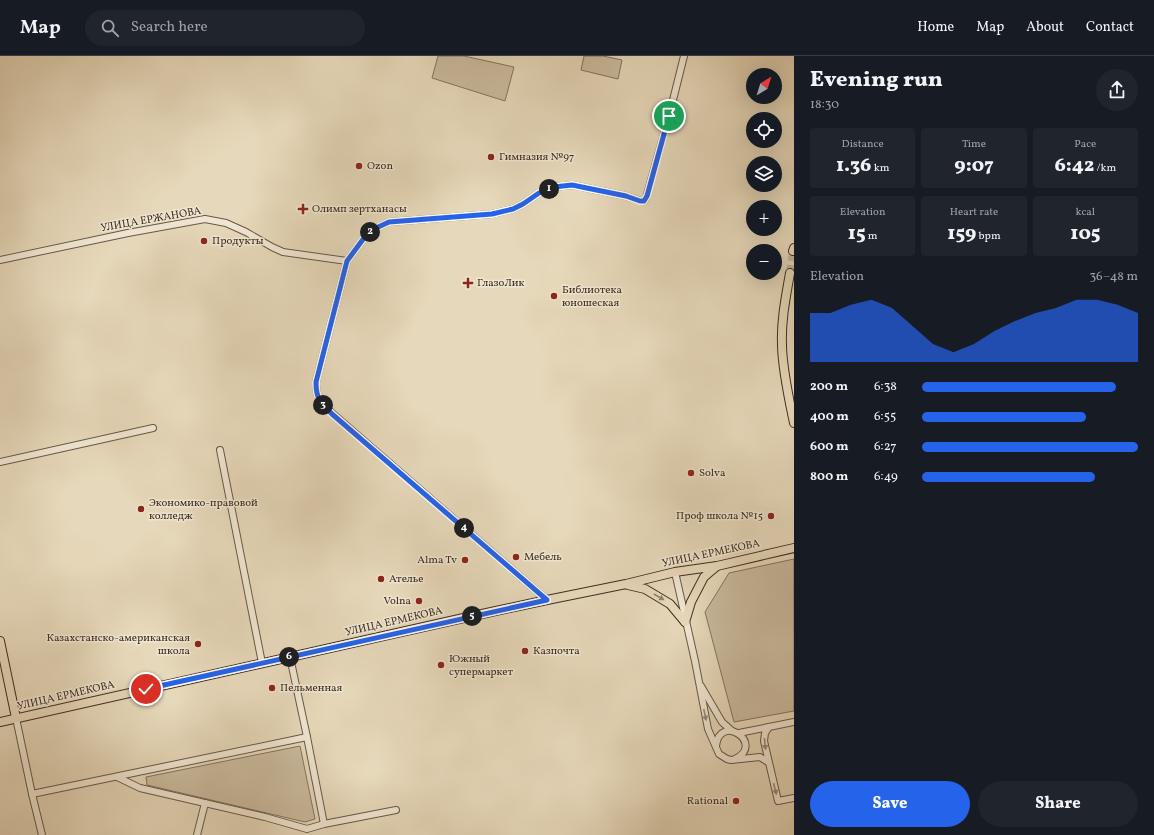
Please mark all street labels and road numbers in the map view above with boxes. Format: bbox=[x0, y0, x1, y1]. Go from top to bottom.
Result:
street label: УЛИЦА ЕРЖАНОВА bbox=[99, 204, 203, 236]
street label: УЛИЦА ЕРМЕКОВА bbox=[661, 536, 761, 572]
street label: УЛИЦА ЕРМЕКОВА bbox=[344, 603, 444, 641]
street label: УЛИЦА ЕРМЕКОВА bbox=[16, 677, 116, 715]

